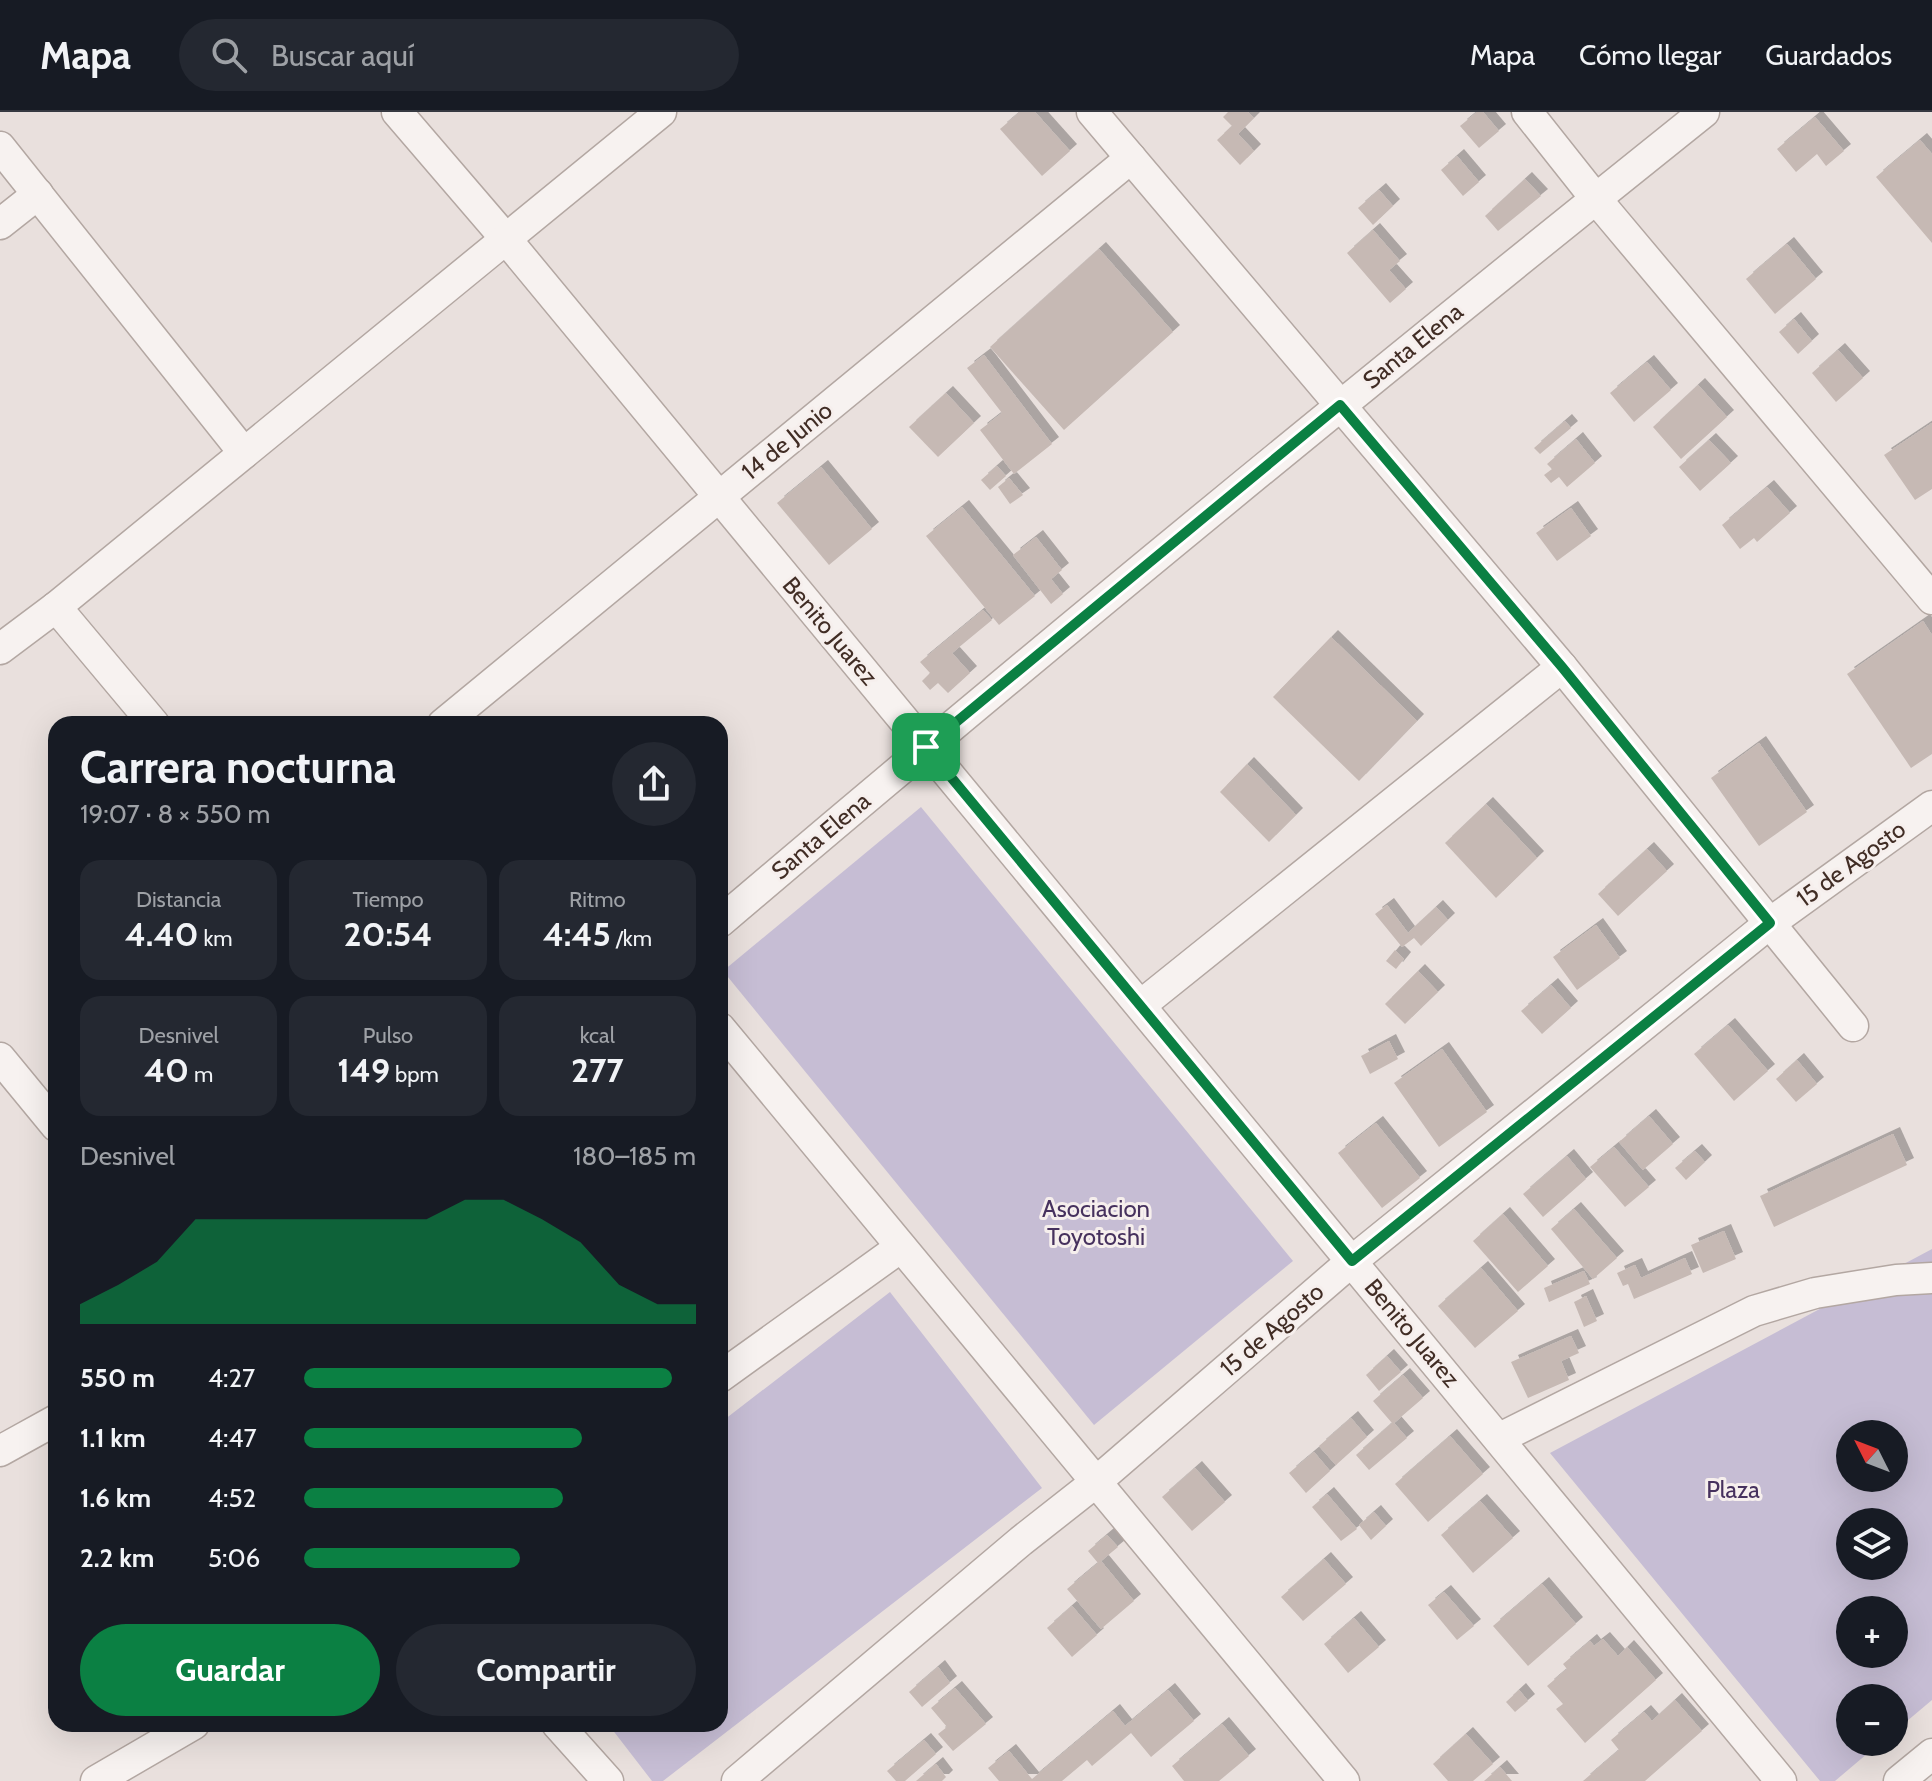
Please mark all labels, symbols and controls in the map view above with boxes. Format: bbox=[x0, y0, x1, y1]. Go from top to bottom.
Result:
search box bbox=[179, 19, 739, 91]
text: Mapa bbox=[40, 32, 131, 79]
icon: search bbox=[207, 33, 251, 77]
text: Buscar aquí bbox=[271, 37, 414, 74]
text: Mapa bbox=[1470, 38, 1535, 72]
text: Cómo llegar bbox=[1579, 38, 1721, 72]
text: Guardados bbox=[1765, 38, 1892, 72]
street label: Santa Elena bbox=[1357, 296, 1469, 395]
street label: 14 de Junio bbox=[735, 395, 838, 486]
street label: Benito Juarez bbox=[777, 571, 884, 691]
pin bbox=[892, 713, 960, 781]
icon: arrive bbox=[904, 725, 948, 769]
text: Carrera nocturna bbox=[80, 741, 396, 794]
button: share bbox=[612, 742, 696, 826]
street label: Santa Elena bbox=[765, 786, 876, 885]
text: 19:07 · 8 × 550 m bbox=[80, 798, 270, 830]
street label: 15 de Agosto bbox=[1790, 814, 1911, 913]
text: Distancia bbox=[136, 886, 221, 913]
text: Tiempo bbox=[352, 886, 424, 913]
text: Ritmo bbox=[569, 886, 626, 913]
text: 4.40 bbox=[125, 913, 199, 955]
text: 20:54 bbox=[344, 913, 432, 955]
text: 4:45 bbox=[543, 913, 611, 955]
text: km bbox=[199, 925, 233, 952]
text: /km bbox=[611, 925, 652, 952]
text: Desnivel bbox=[139, 1022, 219, 1049]
text: Pulso bbox=[363, 1022, 413, 1049]
text: kcal bbox=[580, 1022, 615, 1049]
text: 40 bbox=[144, 1049, 189, 1091]
text: 149 bbox=[337, 1049, 390, 1091]
text: 277 bbox=[571, 1049, 624, 1091]
text: m bbox=[189, 1061, 213, 1088]
text: bpm bbox=[390, 1061, 439, 1088]
text: Desnivel bbox=[80, 1140, 175, 1172]
text: 180–185 m bbox=[573, 1140, 696, 1172]
park label: Asociacion Toyotoshi bbox=[1042, 1194, 1150, 1251]
street label: Benito Juarez bbox=[1359, 1273, 1466, 1393]
street label: 15 de Agosto bbox=[1214, 1277, 1330, 1383]
text: 550 m bbox=[80, 1362, 155, 1394]
text: 4:27 bbox=[208, 1362, 255, 1394]
north arrow bbox=[1836, 1420, 1908, 1492]
map controls bbox=[1836, 1420, 1908, 1756]
text: 1.1 km bbox=[80, 1422, 146, 1454]
text: 4:47 bbox=[208, 1422, 257, 1454]
park label: Plaza bbox=[1706, 1475, 1760, 1504]
text: 1.6 km bbox=[80, 1482, 151, 1514]
text: 4:52 bbox=[208, 1482, 256, 1514]
button: layers bbox=[1836, 1508, 1908, 1580]
text: 2.2 km bbox=[80, 1542, 154, 1574]
text: 5:06 bbox=[208, 1542, 260, 1574]
button: + bbox=[1836, 1596, 1908, 1668]
button: Guardar bbox=[80, 1624, 380, 1716]
button: Compartir bbox=[396, 1624, 696, 1716]
button: − bbox=[1836, 1684, 1908, 1756]

